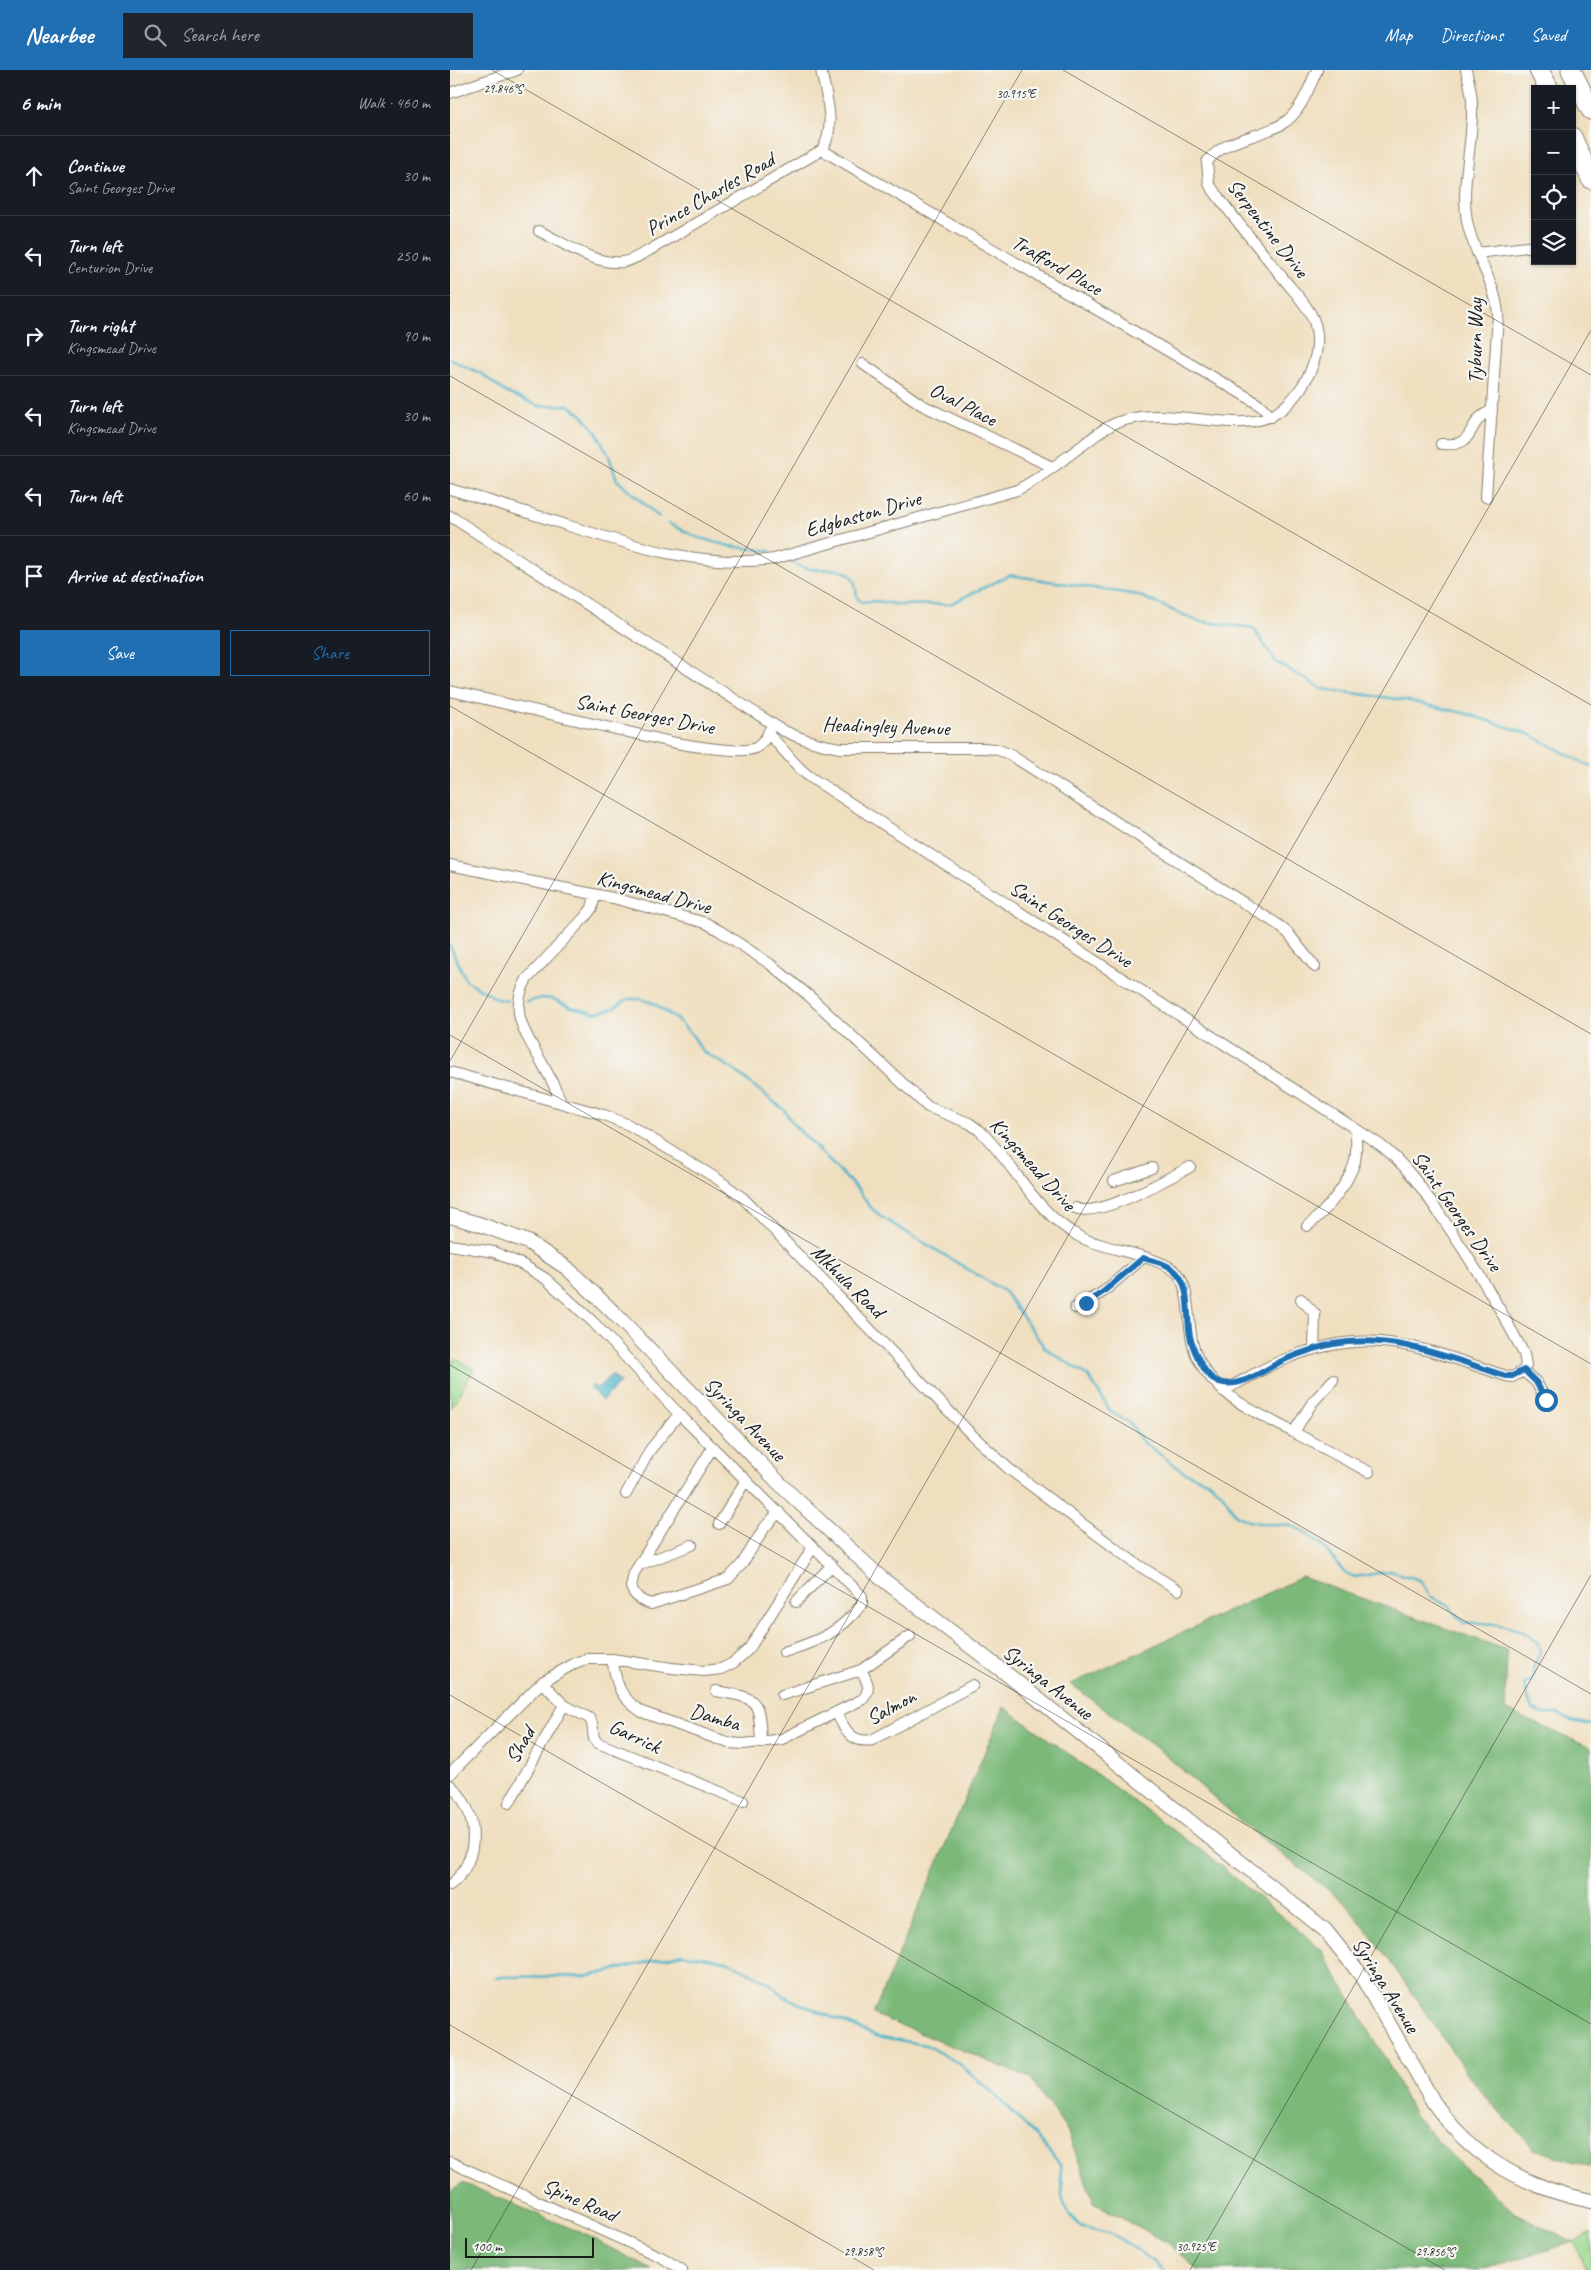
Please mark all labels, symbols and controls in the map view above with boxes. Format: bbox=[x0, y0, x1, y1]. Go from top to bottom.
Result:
search box bbox=[123, 13, 473, 58]
text: Nearbee bbox=[25, 20, 93, 50]
icon: search bbox=[141, 21, 169, 49]
text: Search here bbox=[181, 23, 259, 47]
text: Map bbox=[1385, 24, 1412, 46]
text: Directions bbox=[1440, 24, 1503, 46]
text: Saved bbox=[1531, 24, 1566, 46]
text: 29.846°S bbox=[484, 81, 524, 97]
map controls bbox=[1531, 85, 1576, 265]
button: + bbox=[1531, 85, 1576, 130]
text: 30.915°E bbox=[996, 86, 1037, 102]
text: 6 min bbox=[20, 90, 61, 116]
text: Walk · 460 m bbox=[358, 93, 430, 113]
button: − bbox=[1531, 130, 1576, 175]
street label: Prince Charles Road bbox=[641, 145, 782, 241]
text: Continue bbox=[67, 154, 124, 178]
icon: ahead bbox=[20, 162, 48, 190]
text: 30 m bbox=[403, 166, 430, 186]
street label: Serpentine Drive bbox=[1221, 173, 1315, 283]
button: locate bbox=[1531, 175, 1576, 220]
text: Saint Georges Drive bbox=[67, 178, 174, 198]
button: layers bbox=[1531, 220, 1576, 265]
street label: Trafford Place bbox=[1007, 229, 1109, 302]
text: Turn left bbox=[67, 234, 122, 258]
icon: left bbox=[20, 242, 48, 270]
text: 250 m bbox=[396, 246, 430, 266]
text: Centurion Drive bbox=[67, 258, 152, 278]
street label: Tyburn Way bbox=[1462, 296, 1488, 384]
text: Turn right bbox=[67, 314, 134, 338]
icon: right bbox=[20, 322, 48, 350]
text: 90 m bbox=[403, 326, 430, 346]
text: Kingsmead Drive bbox=[67, 338, 156, 358]
street label: Oval Place bbox=[925, 376, 1002, 432]
text: Turn left bbox=[67, 394, 122, 418]
icon: left bbox=[20, 402, 48, 430]
text: 30 m bbox=[403, 406, 430, 426]
text: Kingsmead Drive bbox=[67, 418, 156, 438]
icon: left bbox=[20, 482, 48, 510]
text: Turn left bbox=[67, 484, 122, 508]
street label: Edgbaston Drive bbox=[802, 485, 926, 543]
text: 60 m bbox=[403, 486, 430, 506]
icon: arrive bbox=[20, 562, 48, 590]
text: Arrive at destination bbox=[67, 564, 203, 588]
button: Save bbox=[20, 630, 220, 676]
button: Share bbox=[230, 630, 430, 676]
street label: Saint Georges Drive bbox=[573, 688, 719, 741]
street label: Headingley Avenue bbox=[822, 711, 952, 741]
street label: Kingsmead Drive bbox=[594, 864, 715, 920]
street label: Saint Georges Drive bbox=[1005, 875, 1139, 974]
street label: Kingsmead Drive bbox=[984, 1112, 1083, 1217]
street label: Saint Georges Drive bbox=[1406, 1146, 1509, 1278]
street label: Mkhula Road bbox=[806, 1239, 893, 1326]
route end bbox=[1075, 1292, 1098, 1315]
street label: Syringa Avenue bbox=[698, 1371, 792, 1467]
route start bbox=[1535, 1389, 1558, 1412]
street label: Syringa Avenue bbox=[998, 1639, 1099, 1726]
street label: Salmon bbox=[862, 1682, 922, 1731]
street label: Damba bbox=[687, 1698, 744, 1737]
street label: Garrick bbox=[605, 1713, 667, 1760]
street label: Shad bbox=[499, 1719, 543, 1768]
street label: Syringa Avenue bbox=[1347, 1933, 1426, 2038]
street label: Spine Road bbox=[539, 2172, 624, 2229]
scale bar bbox=[465, 2235, 594, 2258]
text: 100 m bbox=[472, 2238, 502, 2255]
text: 30.925°E bbox=[1176, 2239, 1217, 2255]
text: 29.858°S bbox=[844, 2244, 884, 2260]
text: 29.856°S bbox=[1416, 2244, 1456, 2260]

